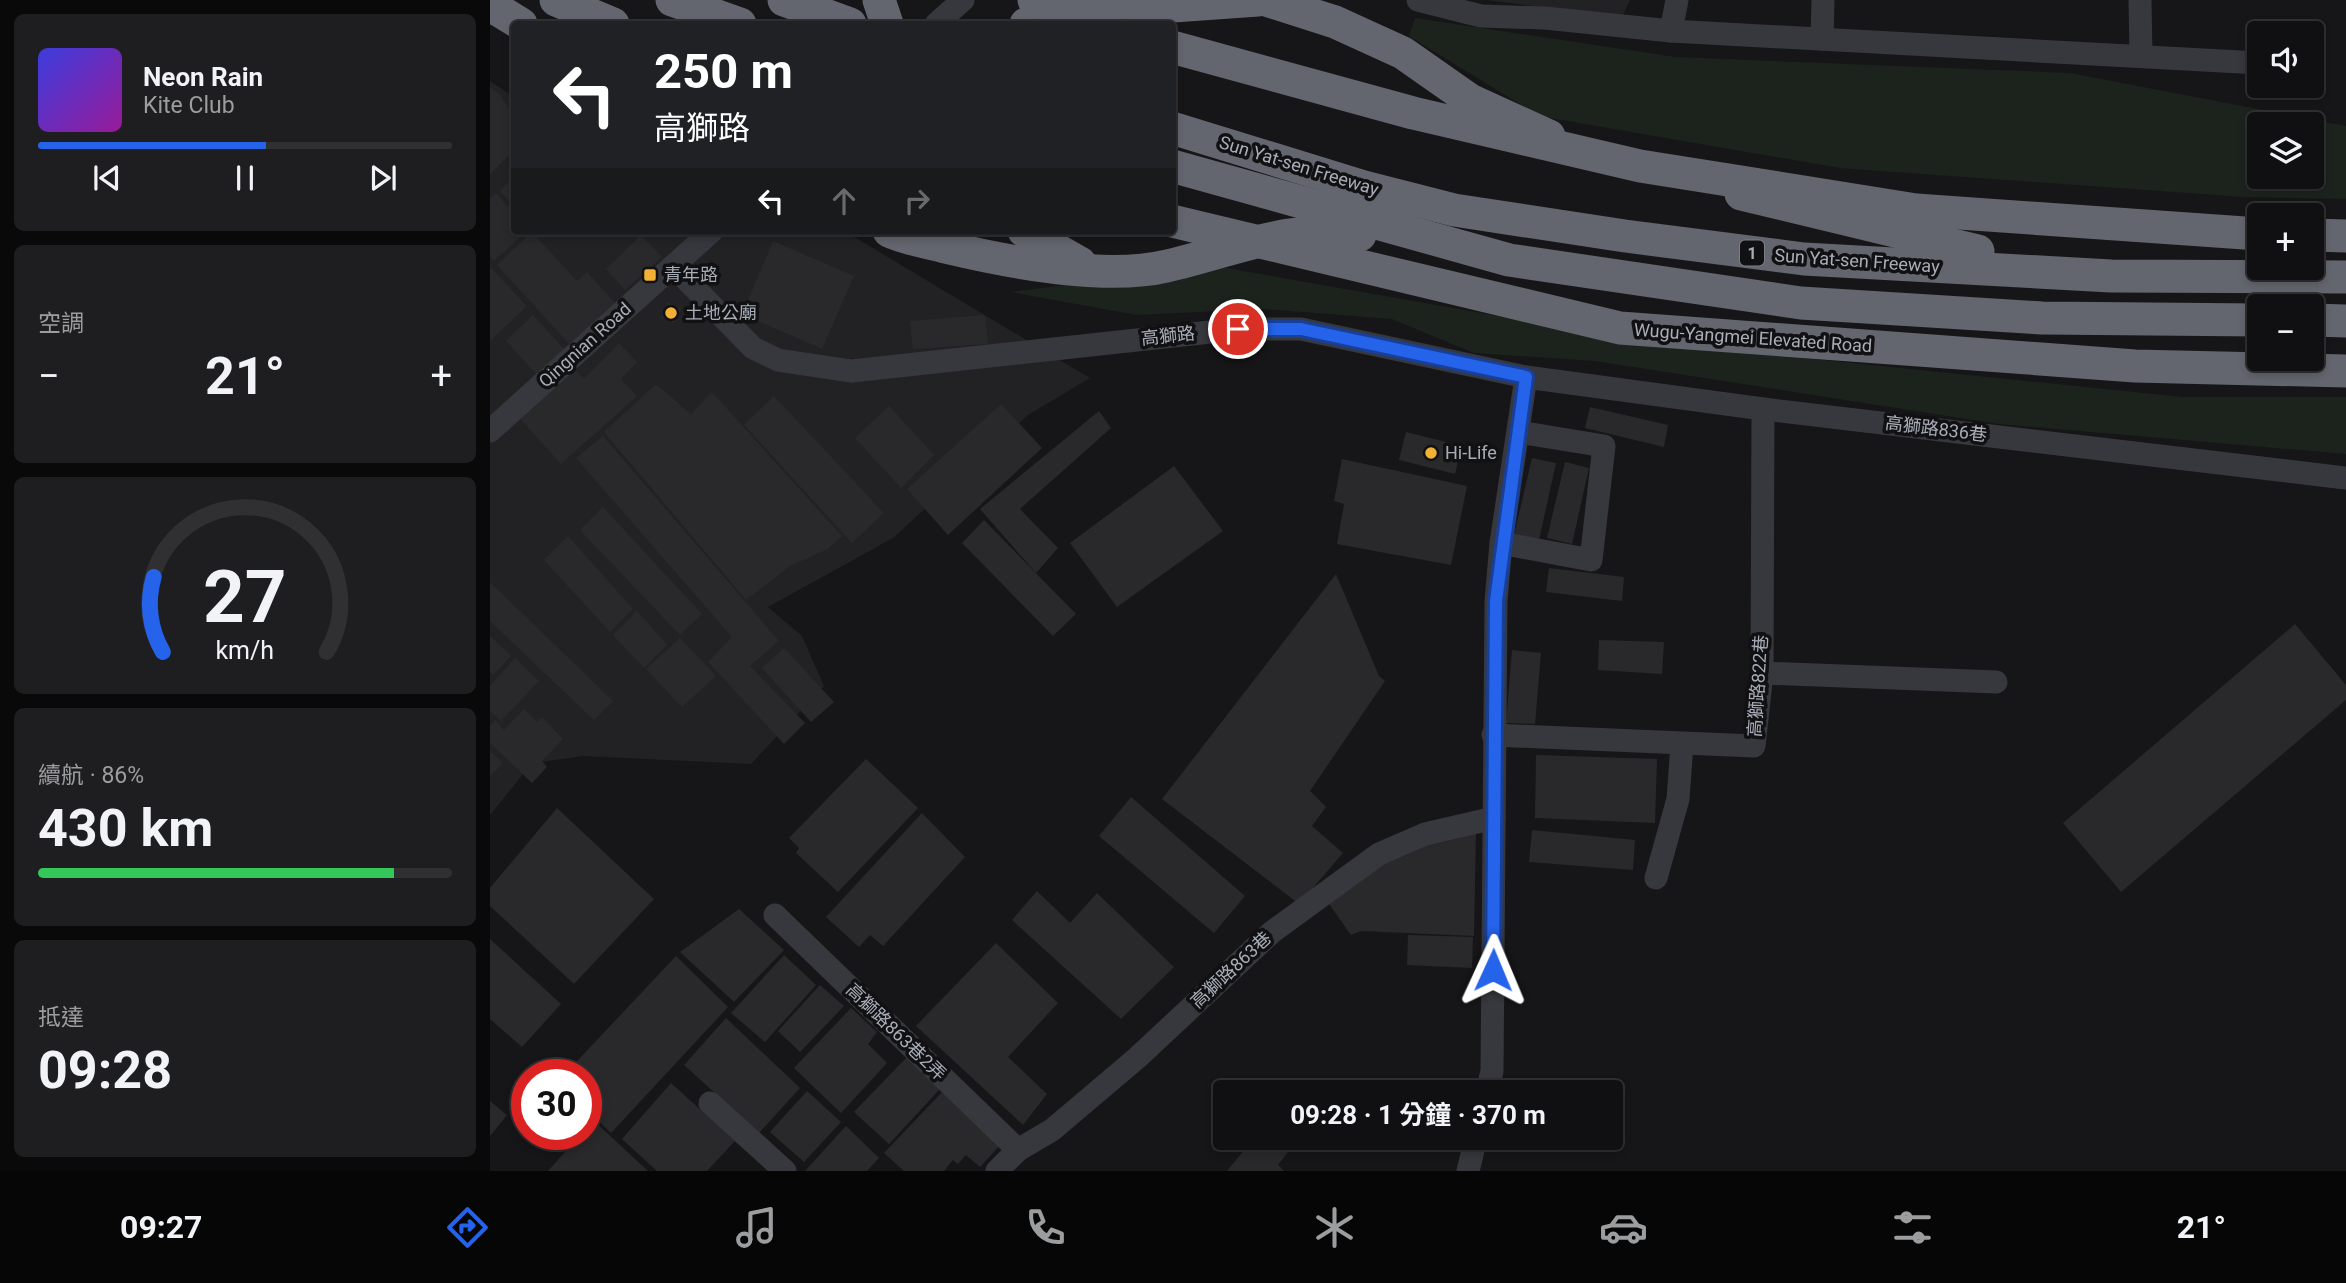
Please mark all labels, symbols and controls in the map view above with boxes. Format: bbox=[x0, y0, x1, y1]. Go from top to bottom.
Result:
map controls bbox=[2247, 21, 2324, 371]
button: sound bbox=[2247, 21, 2324, 98]
text: 250 m bbox=[654, 43, 793, 100]
icon: left bbox=[539, 49, 630, 140]
text: Neon Rain bbox=[143, 62, 263, 92]
text: Kite Club bbox=[143, 92, 235, 119]
text: 高獅路 bbox=[654, 109, 750, 147]
button: layers bbox=[2247, 112, 2324, 189]
street label: Sun Yat-sen Freeway bbox=[1217, 131, 1382, 200]
icon: previous bbox=[88, 159, 126, 197]
icon: pause bbox=[226, 159, 264, 197]
icon: next bbox=[364, 159, 402, 197]
icon: left bbox=[752, 182, 790, 220]
icon: ahead bbox=[825, 182, 863, 220]
icon: right bbox=[898, 182, 936, 220]
button: + bbox=[2247, 203, 2324, 280]
road number: 1 bbox=[1740, 241, 1764, 266]
street label: Sun Yat-sen Freeway bbox=[1774, 244, 1941, 277]
place label: 青年路 bbox=[664, 264, 718, 285]
marker: 青年路 bbox=[642, 267, 658, 283]
button: − bbox=[2247, 294, 2324, 371]
street label: Qingnian Road bbox=[534, 298, 635, 391]
pin bbox=[1208, 299, 1268, 359]
place label: 土地公廟 bbox=[685, 302, 757, 323]
marker: 土地公廟 bbox=[663, 305, 679, 321]
text: 空調 bbox=[38, 310, 84, 337]
icon: arrive bbox=[1219, 310, 1257, 348]
street label: Wugu-Yangmei Elevated Road bbox=[1633, 319, 1873, 356]
street label: 高獅路 bbox=[1140, 322, 1196, 349]
text: 21° bbox=[205, 346, 285, 407]
text: − bbox=[38, 354, 60, 398]
text: + bbox=[430, 354, 452, 398]
street label: 高獅路836巷 bbox=[1884, 412, 1988, 445]
place label: Hi-Life bbox=[1445, 442, 1497, 463]
marker: Hi-Life bbox=[1423, 445, 1439, 461]
text: 27 bbox=[203, 554, 287, 640]
street label: 高獅路822巷 bbox=[1743, 634, 1772, 738]
text: km/h bbox=[216, 635, 274, 664]
text: 續航 · 86% bbox=[38, 762, 144, 789]
text: 430 km bbox=[38, 798, 213, 859]
street label: 高獅路863巷 bbox=[1186, 927, 1275, 1012]
position arrow bbox=[1456, 933, 1530, 1007]
street label: 高獅路863巷2弄 bbox=[842, 979, 951, 1085]
text: 抵達 bbox=[38, 1004, 84, 1031]
text: 09:28 bbox=[38, 1040, 172, 1101]
speed limit sign: 30 bbox=[511, 1059, 602, 1150]
text: 09:28 · 1 分鐘 · 370 m bbox=[1290, 1100, 1546, 1130]
icon: directions bbox=[443, 1203, 492, 1252]
icon: music bbox=[732, 1203, 781, 1252]
icon: phone bbox=[1021, 1203, 1070, 1252]
icon: climate bbox=[1310, 1203, 1359, 1252]
icon: car bbox=[1599, 1203, 1648, 1252]
icon: filters bbox=[1888, 1203, 1937, 1252]
text: 09:27 bbox=[120, 1208, 202, 1246]
text: 21° bbox=[2177, 1208, 2226, 1246]

